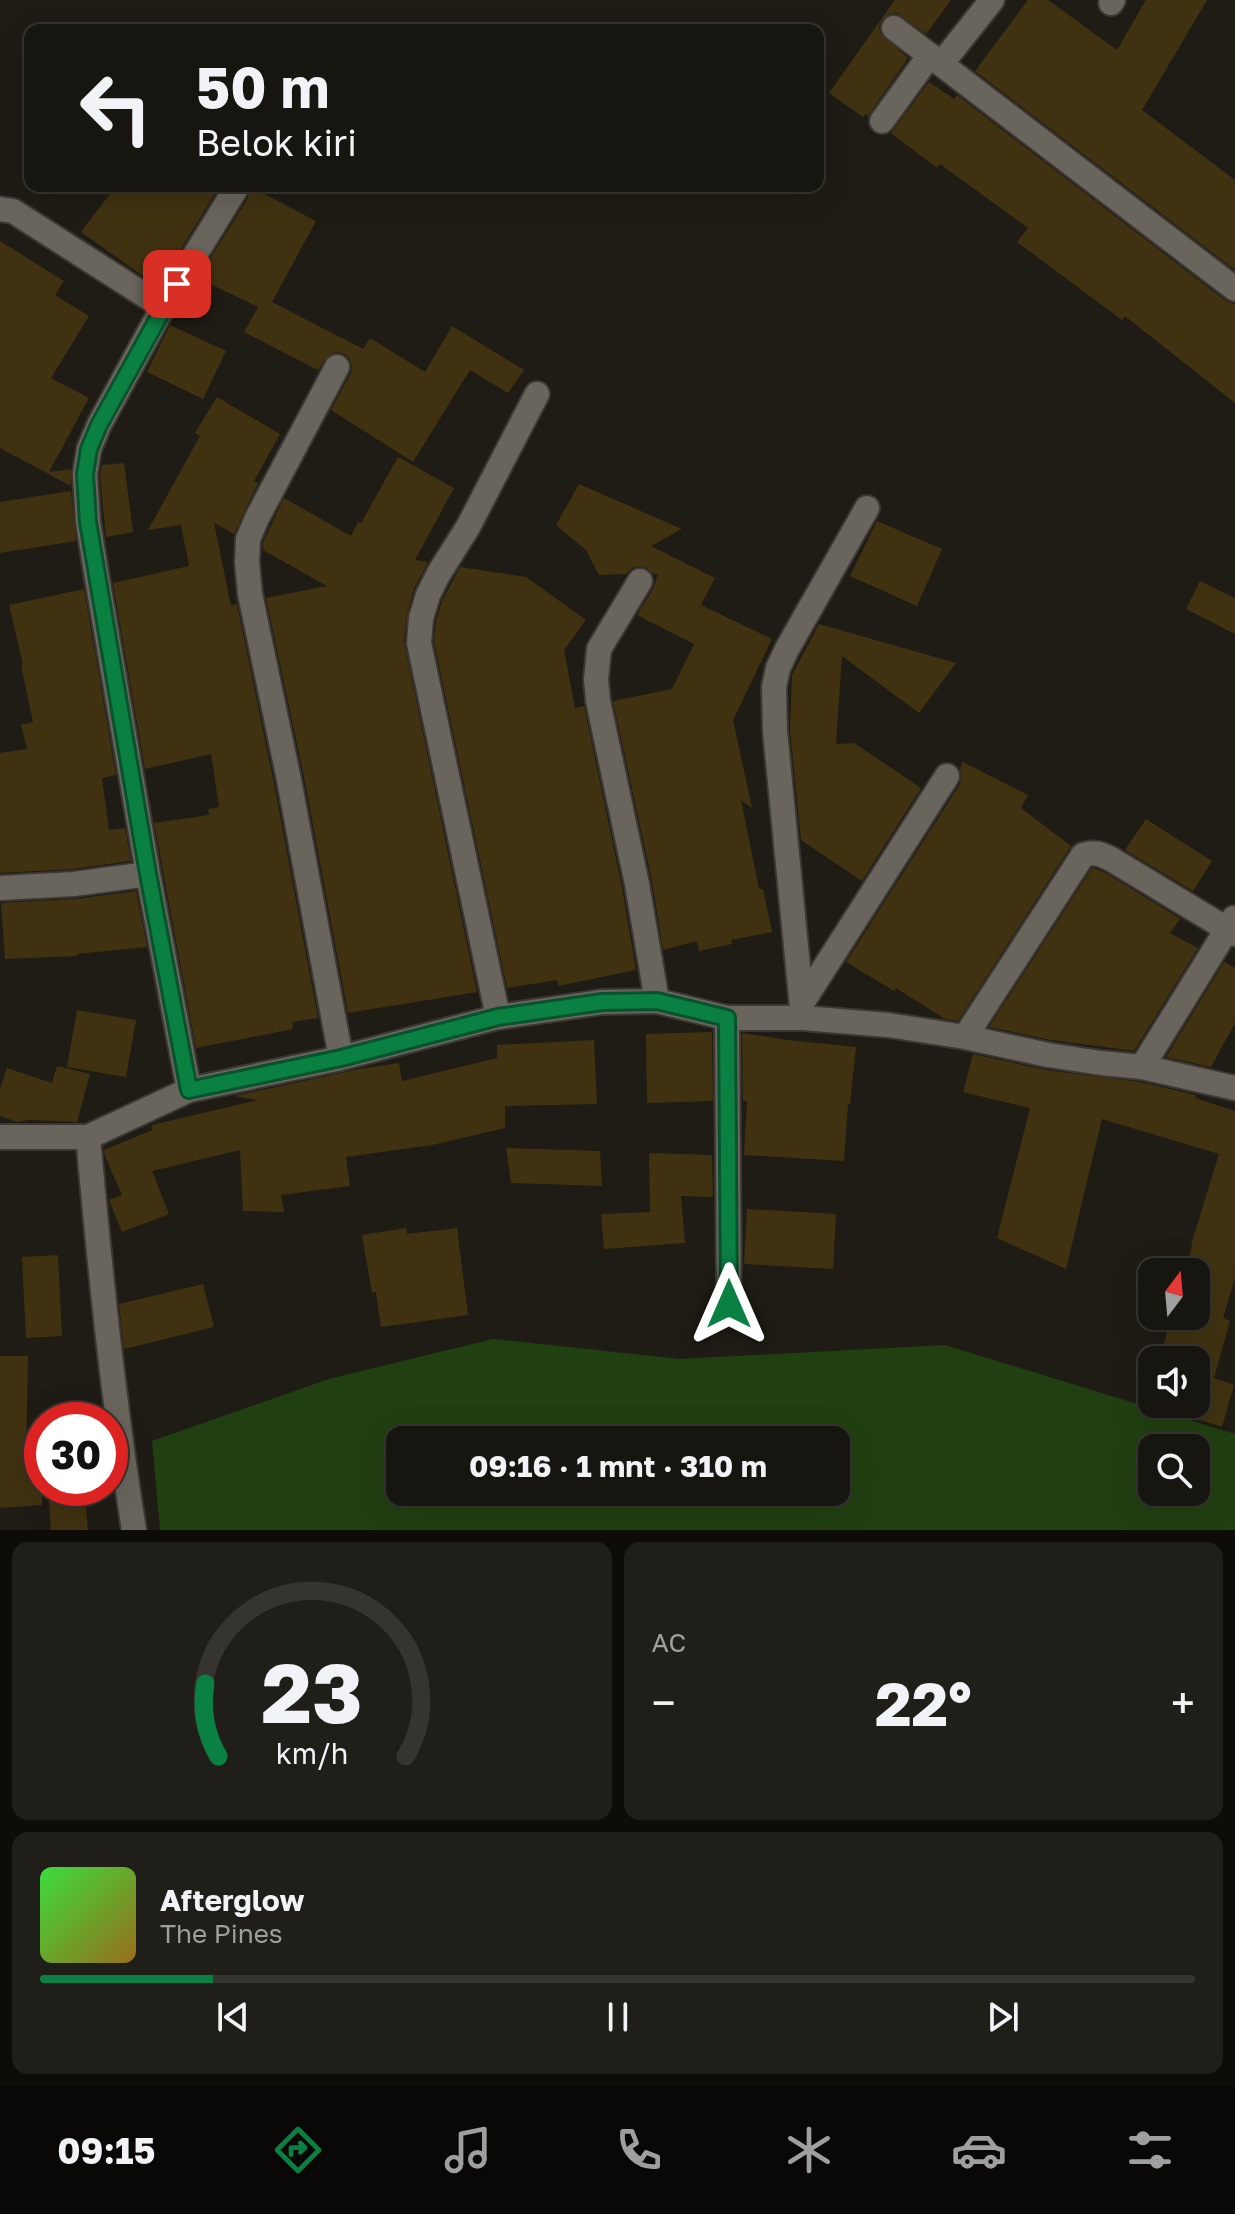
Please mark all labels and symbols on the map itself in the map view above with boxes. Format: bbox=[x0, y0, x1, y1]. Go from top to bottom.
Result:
pin bbox=[143, 250, 211, 318]
north arrow bbox=[1138, 1258, 1210, 1330]
position arrow bbox=[687, 1262, 771, 1346]
speed limit sign: 30 bbox=[24, 1402, 128, 1506]

